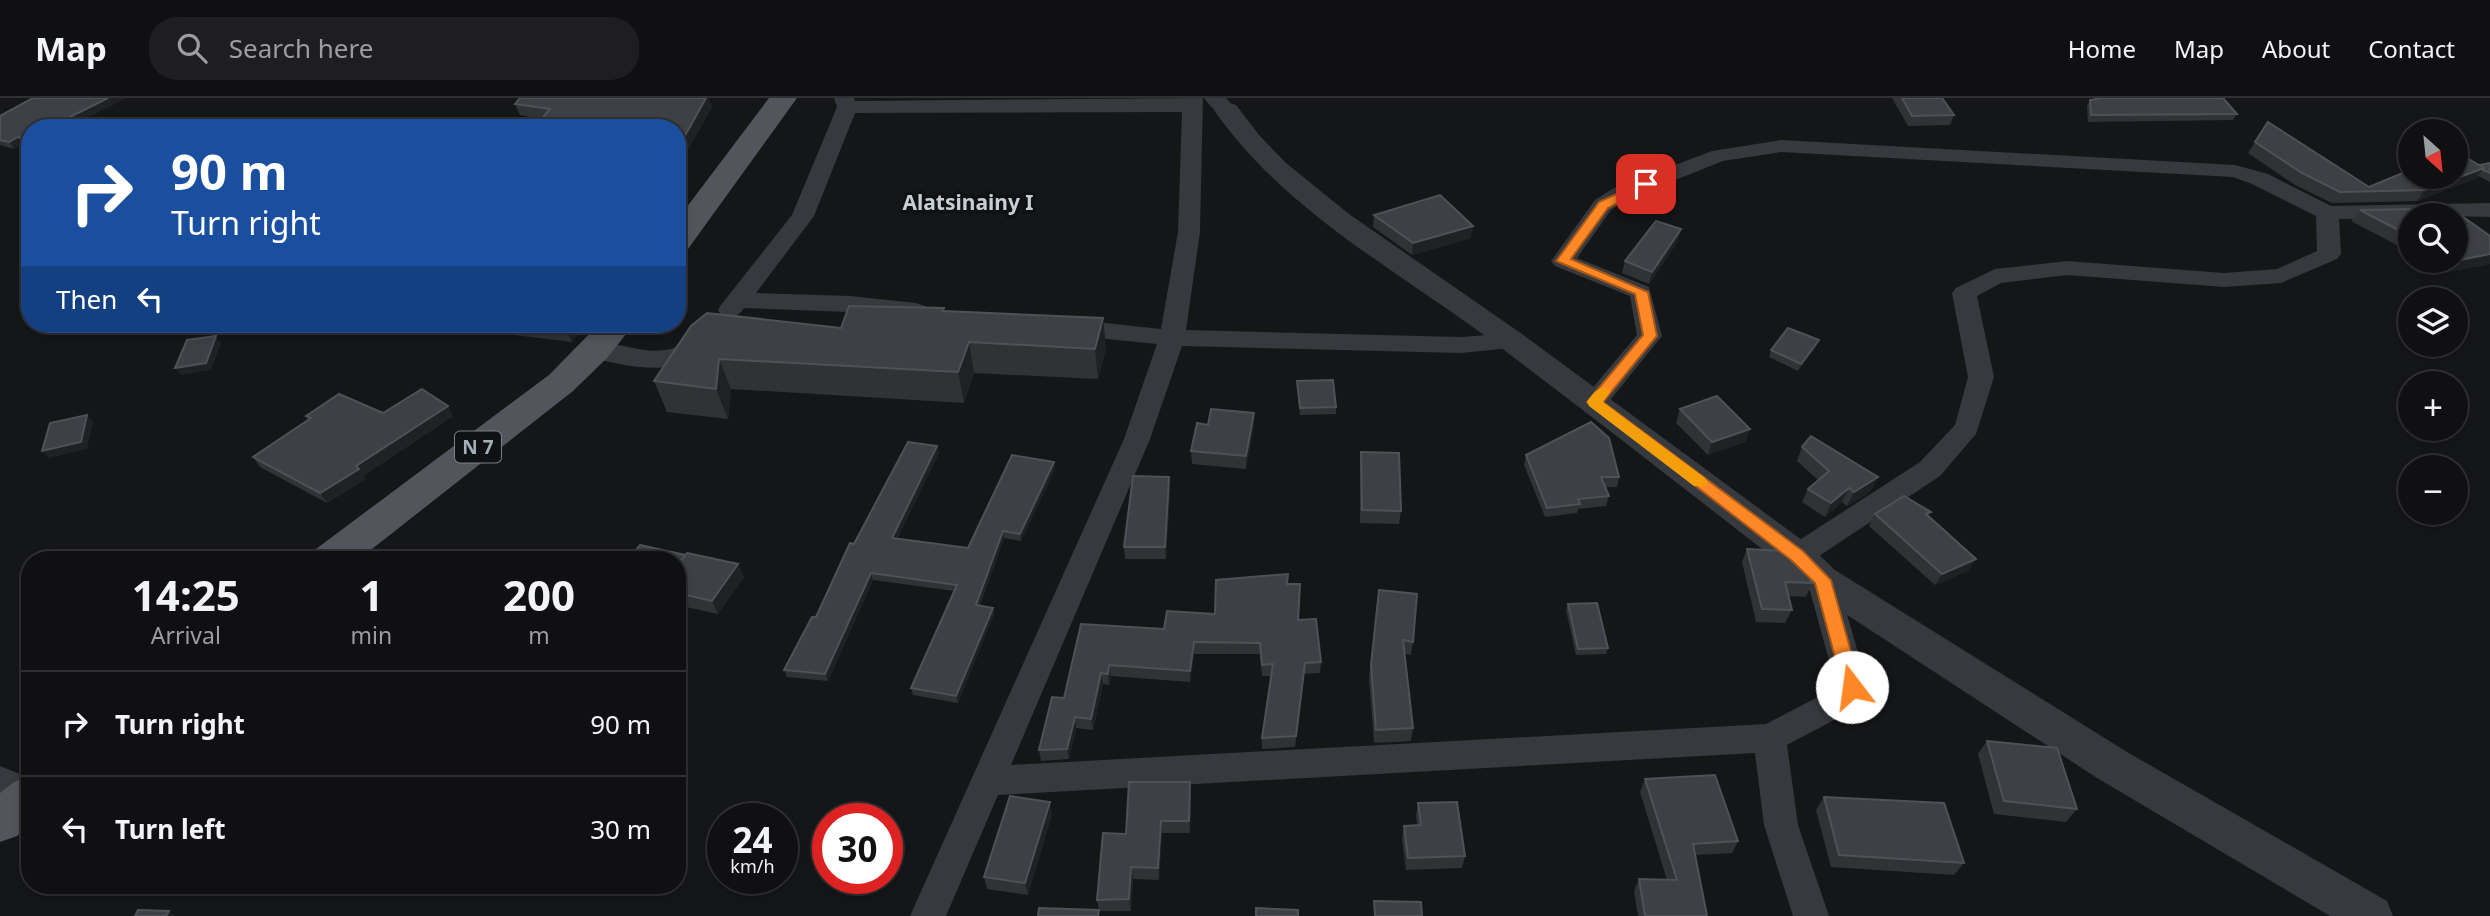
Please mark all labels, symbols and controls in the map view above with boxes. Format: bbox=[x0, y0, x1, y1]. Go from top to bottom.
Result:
search box bbox=[149, 17, 639, 80]
text: Map bbox=[35, 26, 107, 71]
icon: search bbox=[173, 29, 211, 67]
text: Search here bbox=[229, 30, 373, 66]
text: Home bbox=[2068, 32, 2136, 65]
text: Map bbox=[2174, 32, 2224, 65]
text: About bbox=[2262, 32, 2330, 65]
text: Contact bbox=[2368, 32, 2455, 65]
north arrow bbox=[2398, 119, 2468, 189]
map controls bbox=[2398, 119, 2468, 525]
text: 90 m bbox=[171, 138, 288, 204]
icon: right bbox=[56, 147, 147, 238]
pin bbox=[1616, 154, 1676, 214]
icon: arrive bbox=[1627, 165, 1665, 203]
district label: Alatsinainy I bbox=[902, 188, 1034, 216]
text: Turn right bbox=[171, 201, 321, 244]
button: search bbox=[2398, 203, 2468, 273]
icon: left bbox=[131, 280, 169, 318]
text: Then bbox=[56, 281, 117, 317]
button: layers bbox=[2398, 287, 2468, 357]
button: + bbox=[2398, 371, 2468, 441]
road number: N 7 bbox=[455, 432, 501, 462]
button: − bbox=[2398, 455, 2468, 525]
text: 14:25 bbox=[132, 566, 240, 623]
text: 1 bbox=[359, 566, 383, 623]
text: 200 bbox=[503, 566, 575, 623]
text: Arrival bbox=[151, 619, 221, 651]
text: min bbox=[351, 619, 392, 651]
text: m bbox=[528, 619, 550, 651]
position arrow bbox=[1815, 650, 1889, 724]
icon: right bbox=[56, 705, 94, 743]
text: Turn right bbox=[115, 706, 245, 742]
text: 90 m bbox=[590, 706, 651, 742]
speed limit sign: 30 bbox=[812, 803, 903, 894]
icon: left bbox=[56, 810, 94, 848]
text: Turn left bbox=[115, 811, 226, 847]
text: 30 m bbox=[590, 811, 651, 847]
text: 24 bbox=[732, 816, 773, 863]
text: km/h bbox=[730, 854, 775, 878]

